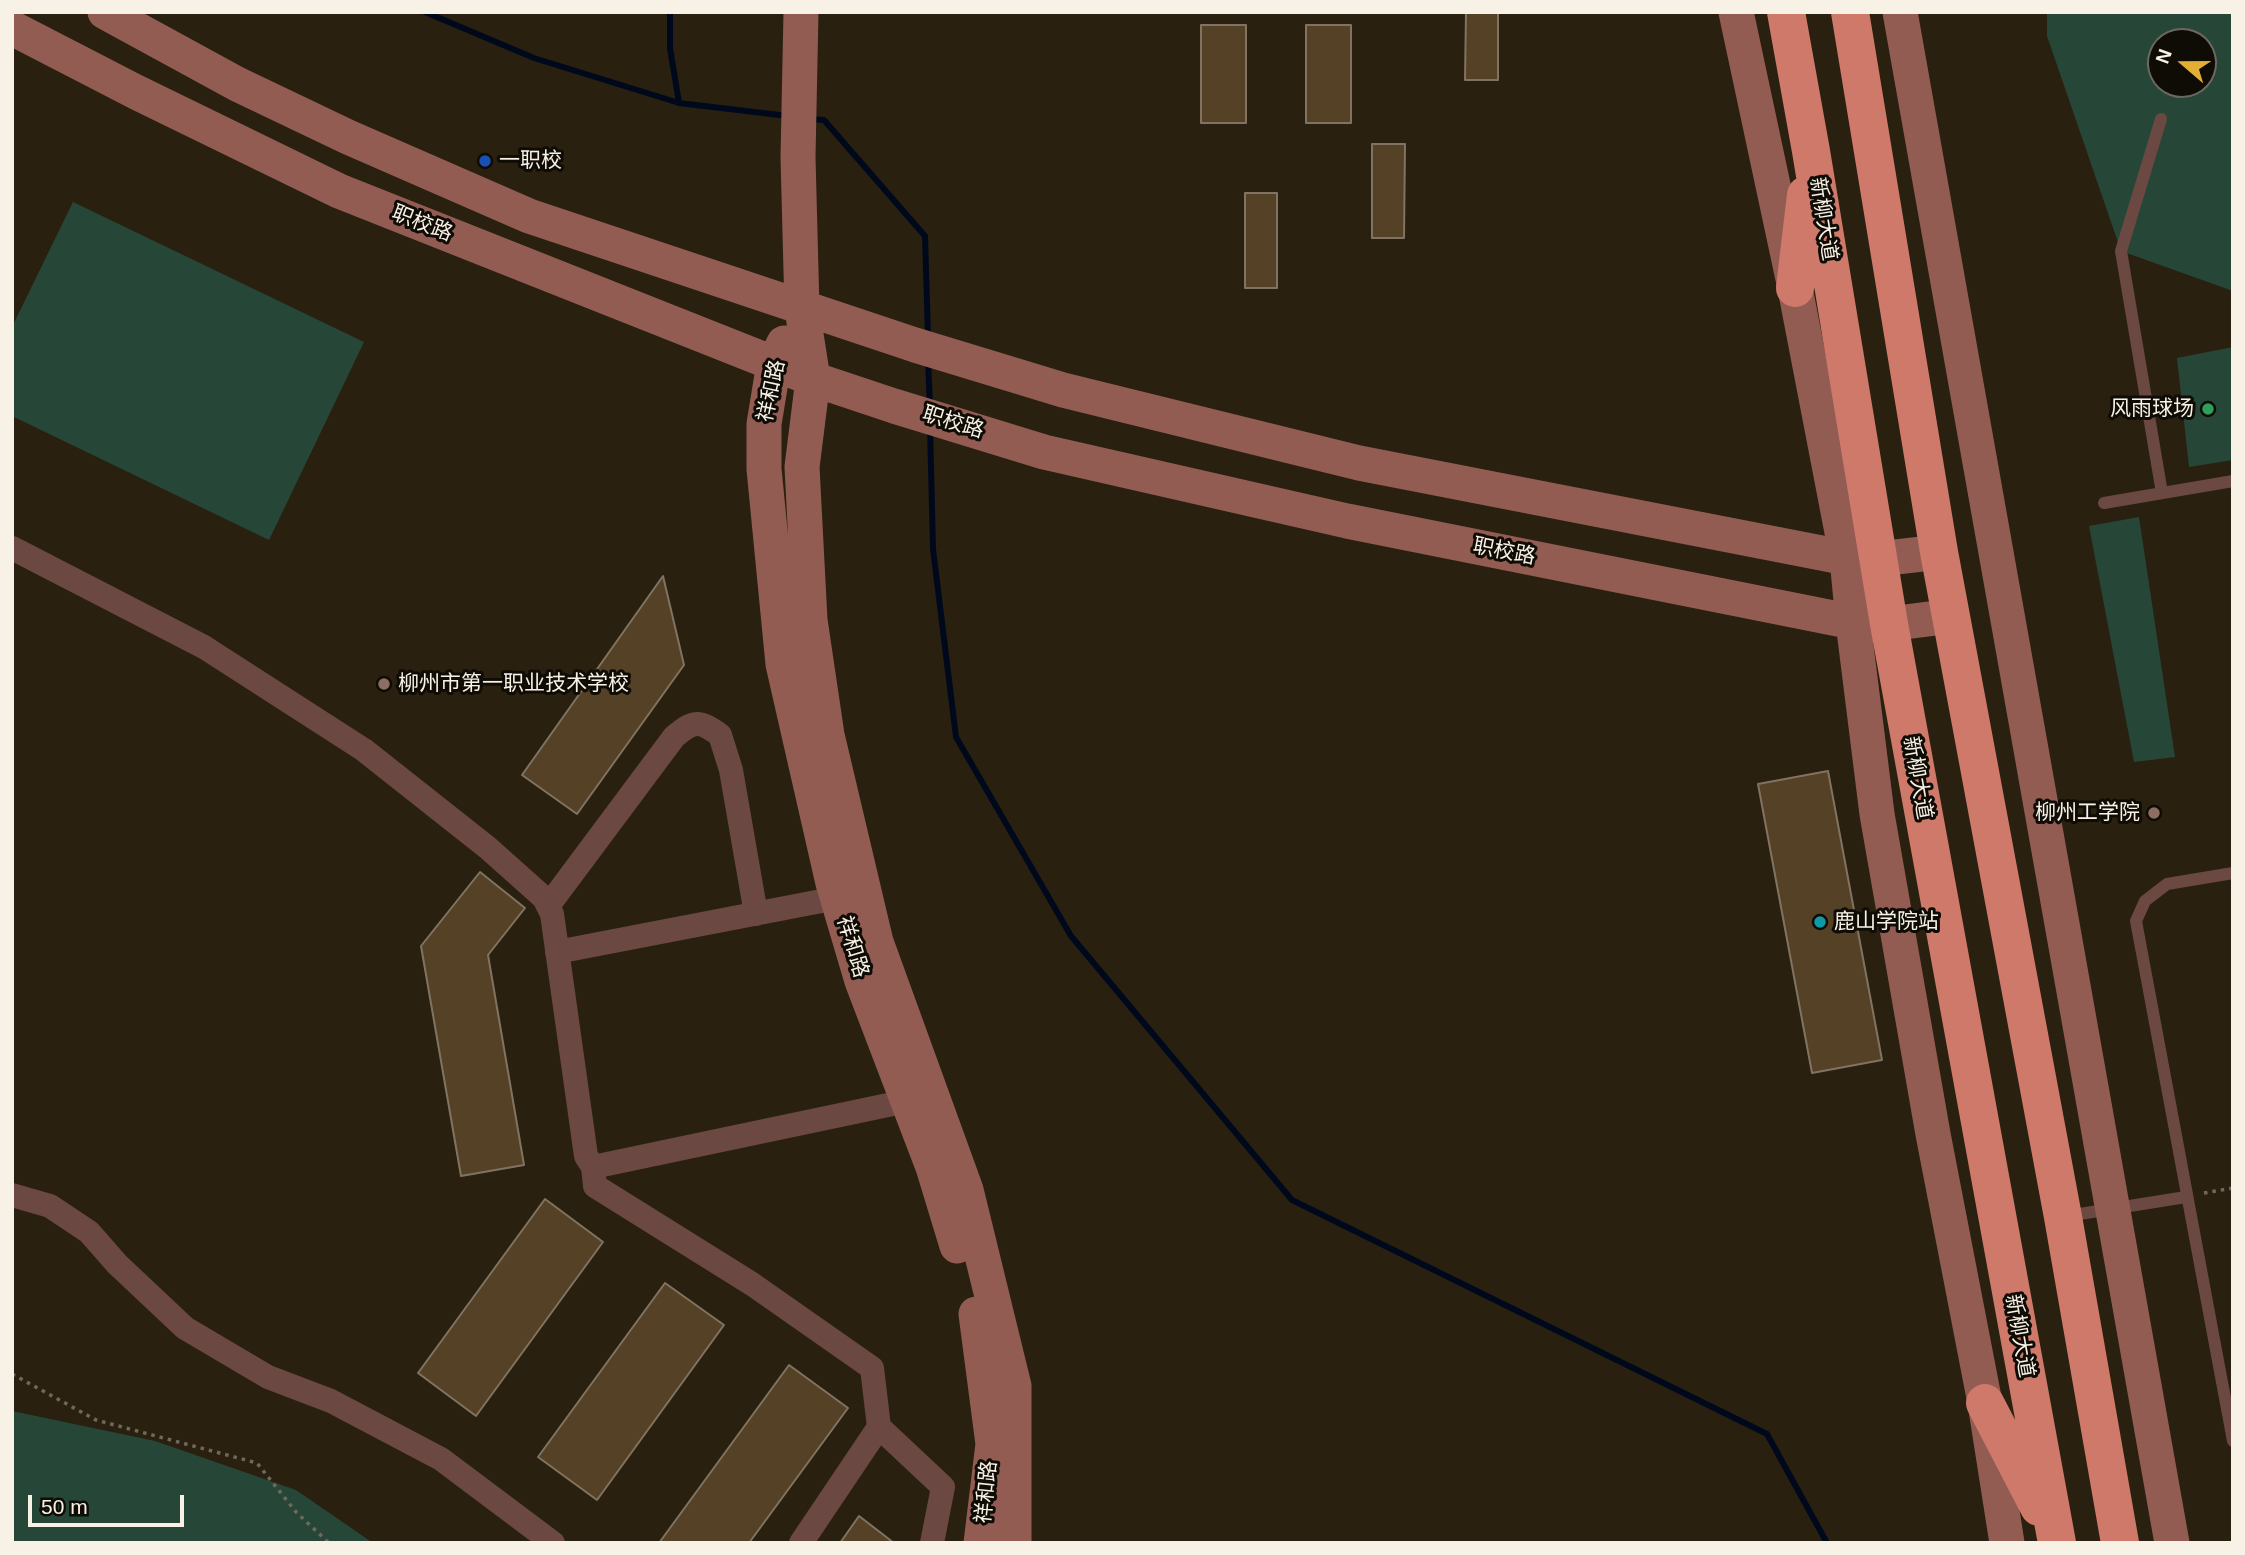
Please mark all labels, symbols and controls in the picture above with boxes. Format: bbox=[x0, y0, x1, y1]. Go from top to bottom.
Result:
north arrow bbox=[2147, 28, 2217, 98]
text: N bbox=[2151, 46, 2176, 66]
place label: 一职校 bbox=[499, 148, 562, 174]
marker: 一职校 bbox=[477, 153, 493, 169]
street label: 新柳大道 bbox=[1804, 176, 1842, 262]
street label: 职校路 bbox=[388, 201, 456, 247]
street label: 祥和路 bbox=[753, 358, 791, 424]
place label: 风雨球场 bbox=[2110, 396, 2194, 422]
marker: 风雨球场 bbox=[2200, 401, 2216, 417]
street label: 职校路 bbox=[919, 402, 987, 444]
street label: 职校路 bbox=[1471, 534, 1537, 570]
place label: 柳州市第一职业技术学校 bbox=[398, 671, 629, 697]
marker: 柳州市第一职业技术学校 bbox=[376, 676, 392, 692]
street label: 新柳大道 bbox=[1897, 734, 1937, 822]
place label: 柳州工学院 bbox=[2035, 800, 2140, 826]
marker: 柳州工学院 bbox=[2146, 805, 2162, 821]
place label: 鹿山学院站 bbox=[1834, 909, 1939, 935]
street label: 祥和路 bbox=[831, 913, 873, 981]
marker: 鹿山学院站 bbox=[1812, 914, 1828, 930]
street label: 新柳大道 bbox=[1999, 1292, 2039, 1380]
street label: 祥和路 bbox=[971, 1459, 1003, 1525]
scale bar bbox=[32, 1482, 187, 1526]
text: 50 m bbox=[41, 1495, 88, 1518]

